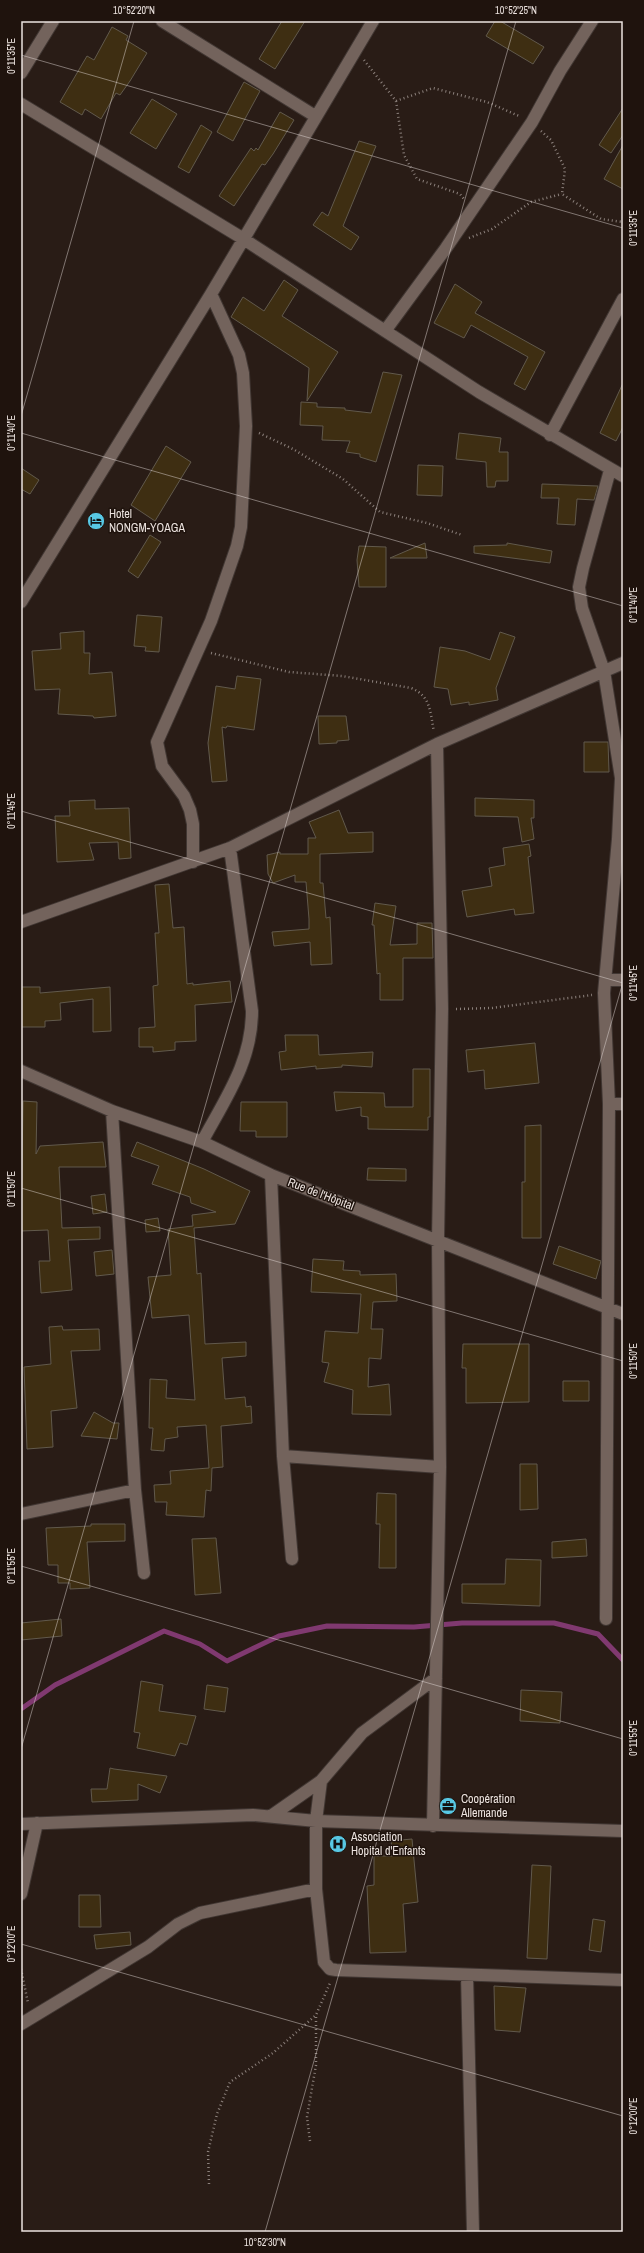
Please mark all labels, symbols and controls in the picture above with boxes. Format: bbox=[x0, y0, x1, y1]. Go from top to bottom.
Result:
text: 10°52'20"N bbox=[113, 4, 155, 17]
text: 10°52'25"N bbox=[495, 4, 537, 17]
text: 0°11'35"E bbox=[5, 38, 18, 74]
text: 0°11'35"E bbox=[627, 210, 640, 246]
text: 0°11'40"E bbox=[5, 415, 18, 451]
place label: Hotel NONGM-YOAGA bbox=[109, 506, 185, 536]
hotel icon: Hotel NONGM-YOAGA bbox=[86, 511, 106, 531]
text: 0°11'40"E bbox=[627, 587, 640, 623]
text: 0°11'45"E bbox=[5, 793, 18, 829]
text: 0°11'45"E bbox=[627, 965, 640, 1001]
text: 0°11'50"E bbox=[5, 1171, 18, 1207]
street label: Rue de l'Hôpital bbox=[286, 1174, 356, 1214]
text: 0°11'50"E bbox=[627, 1343, 640, 1379]
text: 0°11'55"E bbox=[5, 1548, 18, 1584]
text: 0°11'55"E bbox=[627, 1720, 640, 1756]
place label: Coopération Allemande bbox=[460, 1791, 515, 1821]
office icon: Coopération Allemande bbox=[438, 1796, 458, 1816]
place label: Association Hopital d'Enfants bbox=[350, 1829, 426, 1859]
hospital icon: Association Hopital d'Enfants bbox=[328, 1834, 348, 1854]
text: 0°12'00"E bbox=[5, 1926, 18, 1962]
text: 0°12'00"E bbox=[627, 2098, 640, 2134]
text: 10°52'30"N bbox=[244, 2236, 286, 2249]

